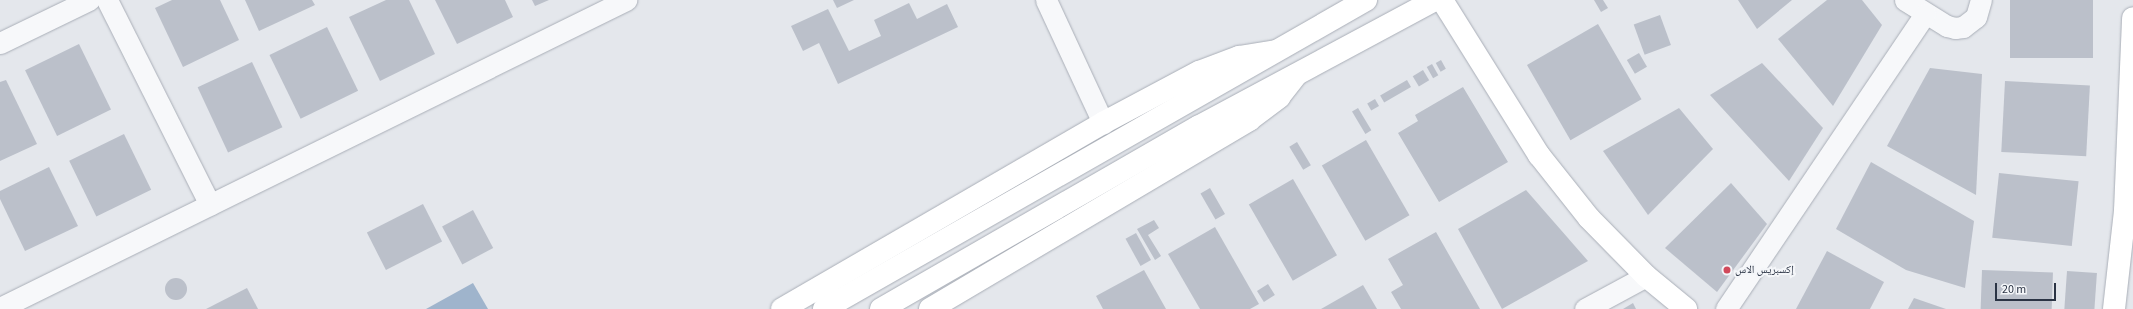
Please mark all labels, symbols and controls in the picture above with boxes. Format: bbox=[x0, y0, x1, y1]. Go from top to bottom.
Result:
place label: إكسبريس الاس bbox=[1735, 263, 1794, 277]
marker: إكسبريس الاس bbox=[1722, 265, 1732, 275]
scale bar bbox=[1997, 275, 2058, 301]
text: 20 m bbox=[2002, 281, 2026, 298]

